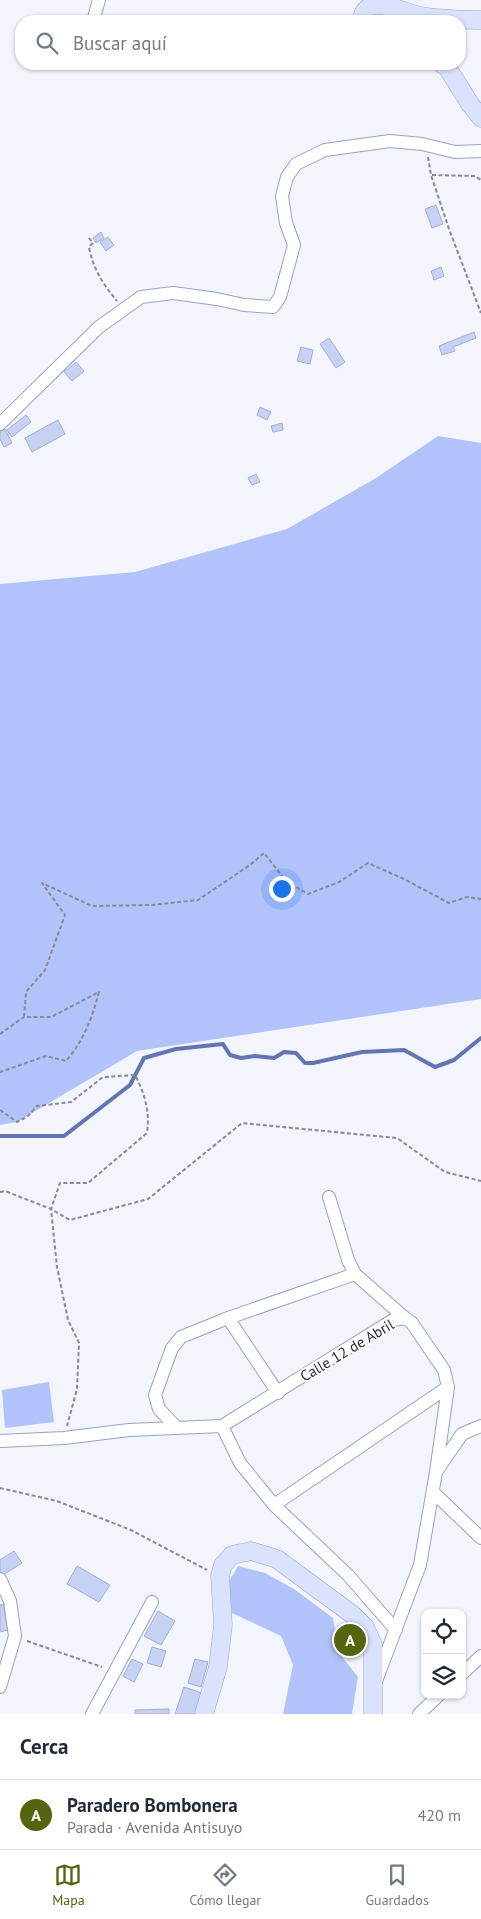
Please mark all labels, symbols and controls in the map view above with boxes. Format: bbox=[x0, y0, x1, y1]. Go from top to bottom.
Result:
search box bbox=[15, 15, 466, 70]
icon: search bbox=[33, 29, 61, 57]
text: Buscar aquí bbox=[73, 31, 167, 55]
your location bbox=[269, 876, 295, 902]
street label: Calle 12 de Abril bbox=[297, 1314, 398, 1385]
map controls bbox=[421, 1609, 466, 1699]
button: locate bbox=[421, 1609, 466, 1654]
pin: A bbox=[334, 1621, 366, 1659]
button: layers bbox=[421, 1654, 466, 1699]
text: Cerca bbox=[20, 1733, 69, 1760]
text: Paradero Bombonera bbox=[67, 1793, 238, 1817]
text: A bbox=[31, 1805, 41, 1825]
text: 420 m bbox=[418, 1805, 461, 1825]
text: Parada · Avenida Antisuyo bbox=[67, 1817, 242, 1837]
tab: Mapa bbox=[52, 1861, 85, 1909]
tab: Cómo llegar bbox=[189, 1861, 261, 1909]
tab: Guardados bbox=[366, 1861, 429, 1909]

